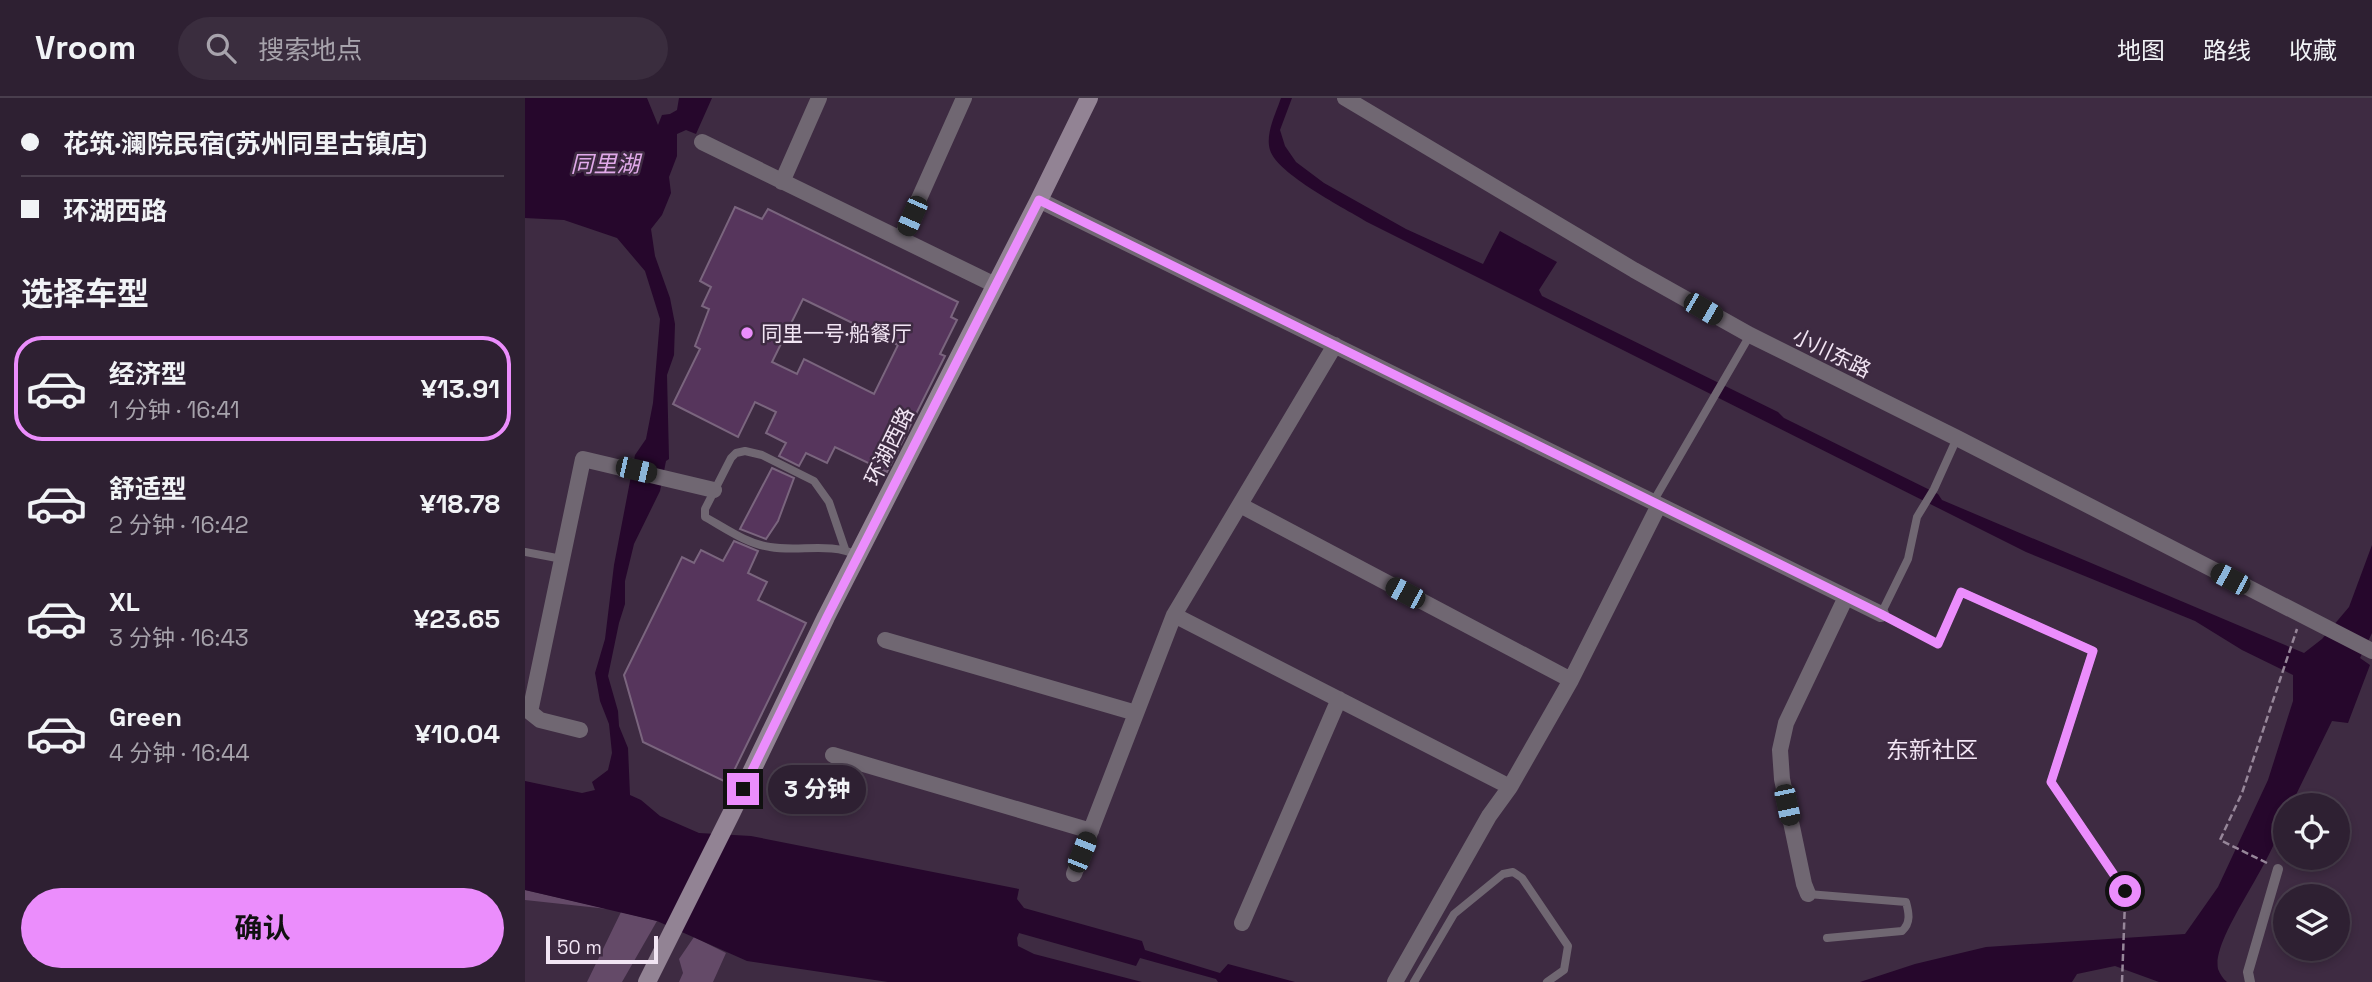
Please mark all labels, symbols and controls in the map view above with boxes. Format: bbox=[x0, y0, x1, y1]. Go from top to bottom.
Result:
search box bbox=[178, 17, 668, 80]
text: Vroom bbox=[35, 27, 136, 69]
icon: search bbox=[202, 29, 240, 67]
text: 搜索地点 bbox=[258, 33, 362, 67]
text: 地图 bbox=[2117, 35, 2165, 66]
text: 路线 bbox=[2203, 35, 2251, 66]
text: 收藏 bbox=[2289, 35, 2337, 66]
text: 花筑·澜院民宿(苏州同里古镇店) bbox=[63, 127, 427, 161]
water label: 同里湖 bbox=[571, 149, 643, 179]
car bbox=[894, 193, 931, 239]
text: 环湖西路 bbox=[63, 194, 167, 228]
text: 选择车型 bbox=[21, 274, 149, 314]
car bbox=[1680, 289, 1727, 329]
place label: 同里一号·船餐厅 bbox=[761, 320, 912, 347]
street label: 小川东路 bbox=[1788, 322, 1876, 384]
marker: 同里一号·船餐厅 bbox=[739, 325, 755, 341]
icon: car bbox=[25, 357, 88, 420]
text: 经济型 bbox=[109, 357, 187, 391]
text: ¥13.91 bbox=[421, 372, 500, 406]
text: 1 分钟 · 16:41 bbox=[109, 395, 240, 425]
street label: 环湖西路 bbox=[858, 402, 920, 490]
car bbox=[614, 455, 659, 485]
icon: car bbox=[25, 472, 88, 535]
text: 舒适型 bbox=[109, 472, 187, 506]
text: ¥18.78 bbox=[420, 487, 500, 521]
text: 2 分钟 · 16:42 bbox=[109, 510, 249, 540]
car bbox=[2207, 560, 2254, 598]
car bbox=[1382, 574, 1429, 612]
text: XL bbox=[109, 585, 140, 619]
icon: car bbox=[25, 587, 88, 650]
text: ¥23.65 bbox=[413, 602, 500, 636]
text: 3 分钟 · 16:43 bbox=[109, 623, 249, 653]
text: Green bbox=[109, 700, 182, 734]
icon: car bbox=[25, 702, 88, 765]
text: ¥10.04 bbox=[415, 717, 500, 751]
district label: 东新社区 bbox=[1886, 735, 1978, 765]
text: 4 分钟 · 16:44 bbox=[109, 738, 250, 768]
callout: 3 分钟 bbox=[767, 764, 865, 814]
route end bbox=[727, 773, 759, 805]
text: 3 分钟 bbox=[784, 774, 850, 804]
car bbox=[1773, 782, 1802, 828]
map controls bbox=[2273, 793, 2350, 961]
button: locate bbox=[2273, 793, 2350, 870]
car bbox=[1065, 829, 1100, 875]
route start bbox=[2109, 875, 2141, 907]
button: layers bbox=[2273, 884, 2350, 961]
button: 确认 bbox=[21, 888, 504, 968]
scale bar bbox=[546, 933, 658, 965]
text: 50 m bbox=[557, 935, 602, 960]

